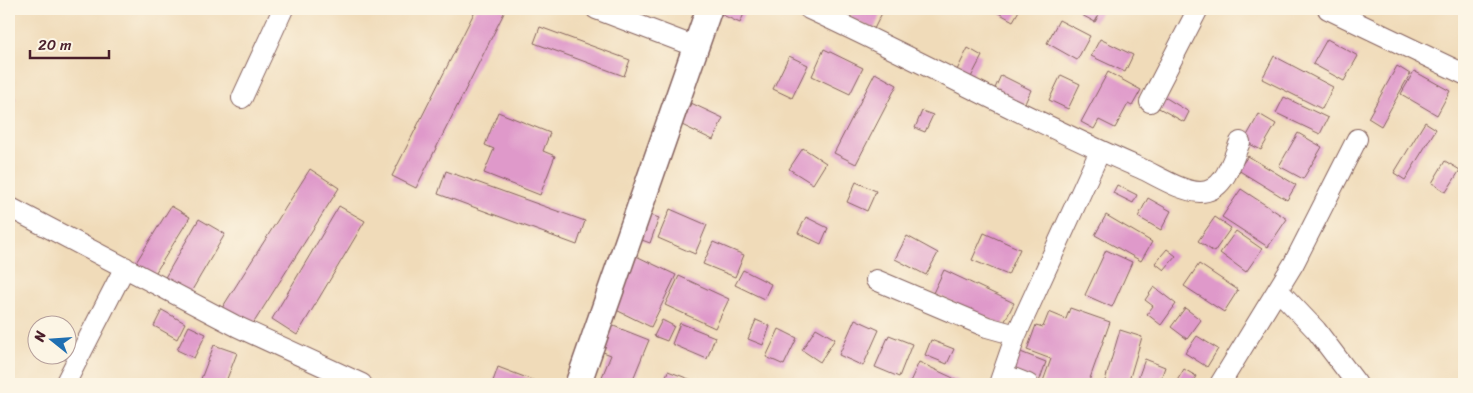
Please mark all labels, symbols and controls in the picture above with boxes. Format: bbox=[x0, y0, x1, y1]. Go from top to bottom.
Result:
scale bar bbox=[30, 28, 109, 60]
text: 20 m bbox=[38, 32, 72, 58]
north arrow bbox=[28, 316, 78, 366]
text: N bbox=[26, 328, 54, 346]

